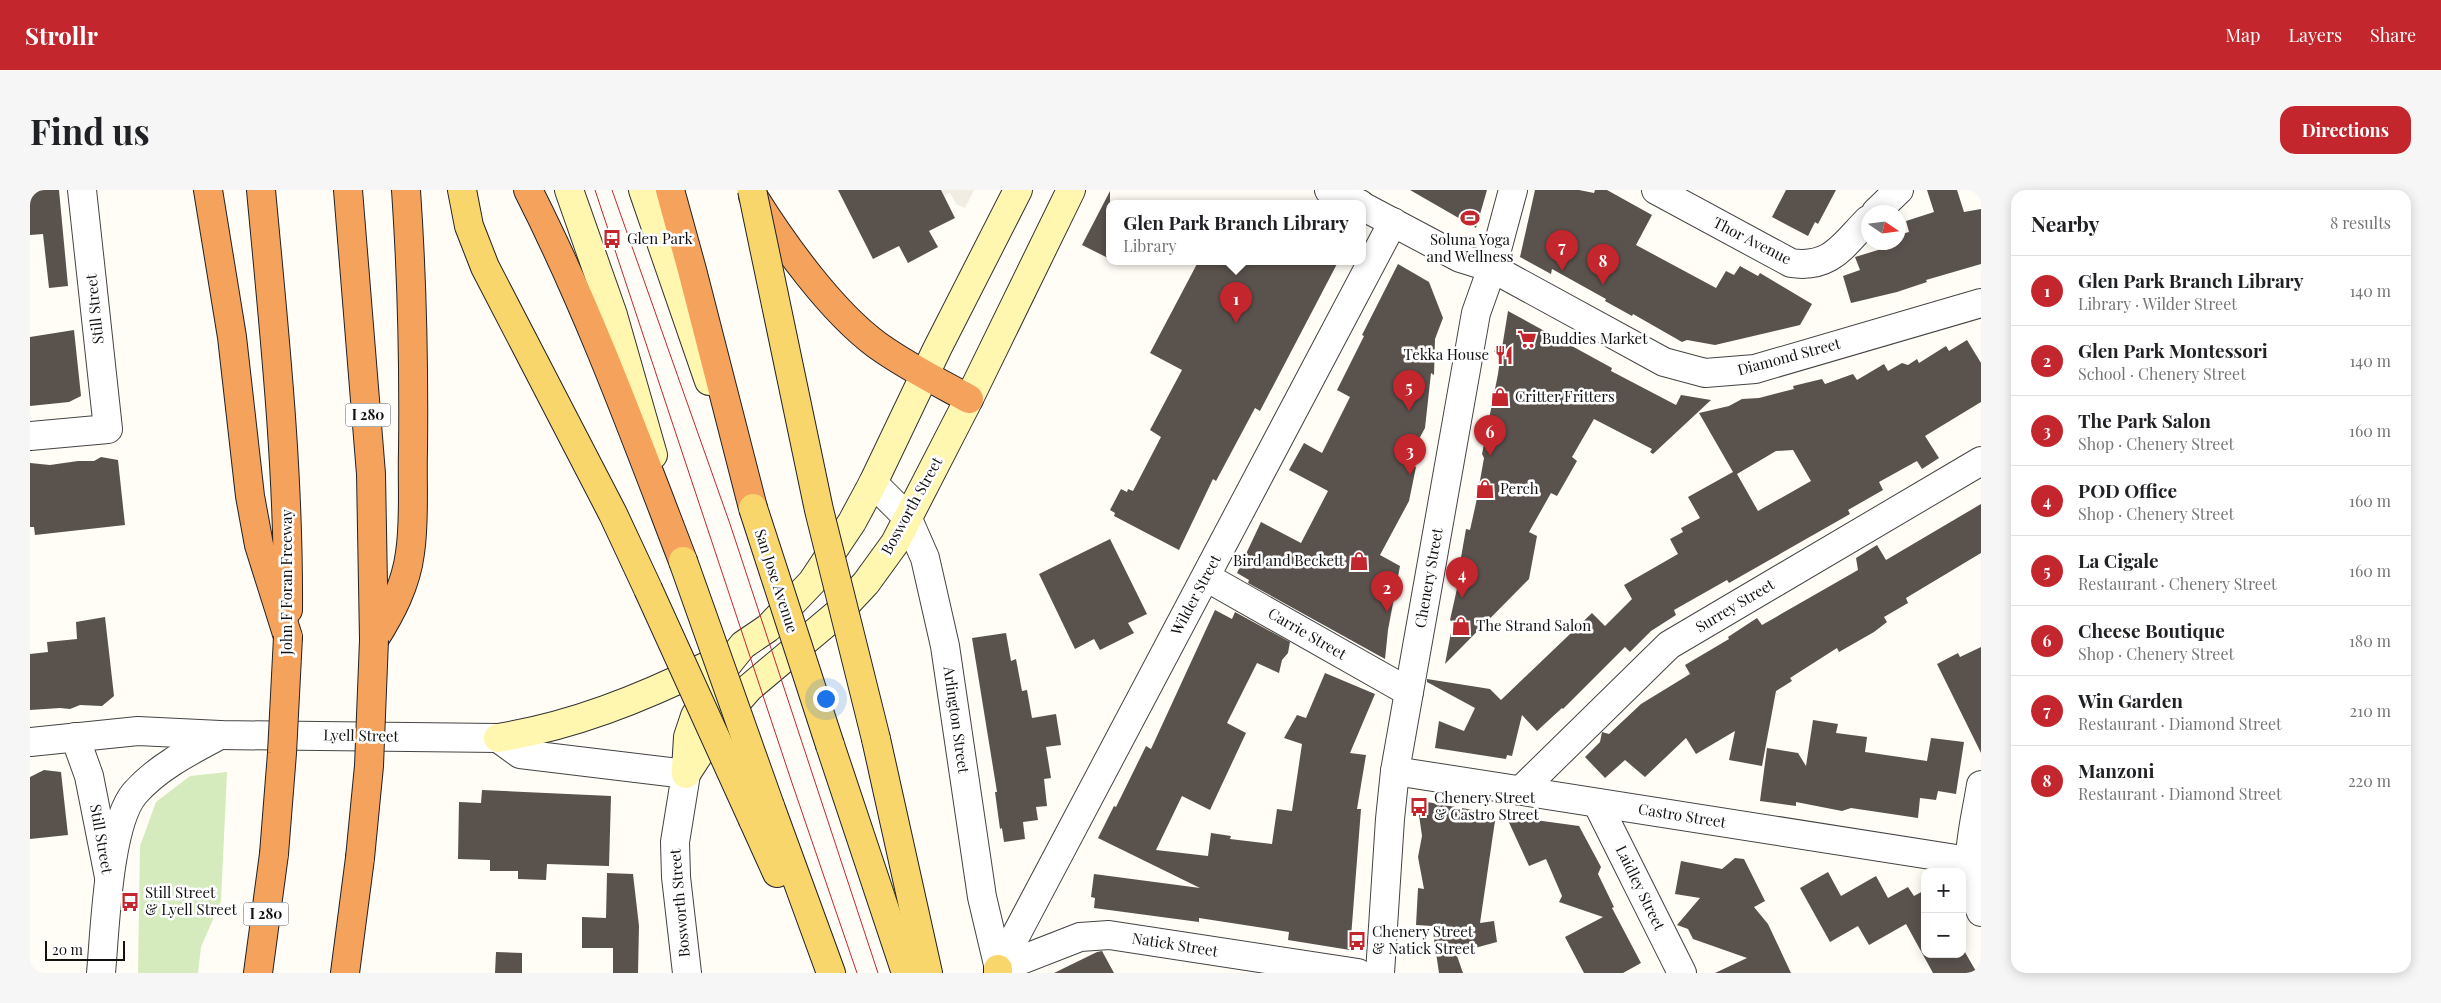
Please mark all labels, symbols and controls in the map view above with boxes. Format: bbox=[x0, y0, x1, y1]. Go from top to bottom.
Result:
text: Strollr bbox=[25, 19, 98, 51]
text: Map bbox=[2225, 23, 2260, 47]
text: Layers bbox=[2288, 23, 2342, 47]
text: Share bbox=[2370, 23, 2416, 47]
button: Directions bbox=[2280, 106, 2411, 154]
text: Find us bbox=[30, 107, 150, 154]
popup bbox=[1106, 200, 1366, 265]
north arrow bbox=[1861, 205, 1906, 250]
sports icon: Soluna Yoga and Wellness bbox=[1459, 207, 1481, 229]
text: Glen Park Branch Library bbox=[1123, 209, 1349, 235]
text: Nearby bbox=[2031, 209, 2100, 237]
street label: Thor Avenue bbox=[1710, 212, 1795, 268]
text: 8 results bbox=[2330, 212, 2391, 233]
bus stop icon: Glen Park bbox=[601, 228, 623, 250]
place label: Glen Park bbox=[627, 228, 693, 248]
place label: Soluna Yoga and Wellness bbox=[1426, 229, 1514, 266]
pin: 7 bbox=[1546, 230, 1578, 271]
text: Library bbox=[1123, 235, 1177, 256]
pin: 8 bbox=[1587, 244, 1619, 285]
text: Glen Park Branch Library bbox=[2078, 267, 2304, 293]
street label: Still Street bbox=[80, 272, 108, 345]
text: 1 bbox=[2044, 280, 2050, 301]
text: 140 m bbox=[2349, 280, 2391, 301]
pin: 1 bbox=[1220, 282, 1252, 323]
text: Library · Wilder Street bbox=[2078, 293, 2237, 314]
supermarket icon: Buddies Market bbox=[1516, 328, 1538, 350]
place label: Buddies Market bbox=[1542, 328, 1648, 348]
street label: Diamond Street bbox=[1735, 332, 1843, 379]
text: Glen Park Montessori bbox=[2078, 337, 2268, 363]
place label: Tekka House bbox=[1403, 344, 1489, 364]
restaurant icon: Tekka House bbox=[1493, 344, 1515, 366]
text: 2 bbox=[2043, 350, 2051, 371]
text: 140 m bbox=[2349, 350, 2391, 371]
text: School · Chenery Street bbox=[2078, 363, 2246, 384]
pin: 5 bbox=[1393, 370, 1425, 411]
shop icon: Critter Fritters bbox=[1489, 386, 1511, 408]
place label: Critter Fritters bbox=[1515, 386, 1615, 406]
road number: I 280 bbox=[346, 404, 390, 426]
text: The Park Salon bbox=[2078, 407, 2211, 433]
pin: 6 bbox=[1474, 415, 1506, 456]
text: 3 bbox=[2043, 420, 2051, 441]
text: 160 m bbox=[2349, 420, 2391, 441]
text: Shop · Chenery Street bbox=[2078, 433, 2234, 454]
pin: 3 bbox=[1394, 434, 1426, 475]
street label: Bosworth Street bbox=[876, 453, 947, 558]
text: POD Office bbox=[2078, 477, 2177, 503]
shop icon: Perch bbox=[1474, 478, 1496, 500]
place label: Perch bbox=[1500, 478, 1539, 498]
text: 4 bbox=[2043, 490, 2051, 511]
text: 160 m bbox=[2349, 490, 2391, 511]
text: Shop · Chenery Street bbox=[2078, 503, 2234, 524]
street label: John F Foran Freeway bbox=[276, 509, 296, 656]
street label: San Jose Avenue bbox=[751, 526, 803, 635]
street label: Chenery Street bbox=[1409, 526, 1447, 629]
text: La Cigale bbox=[2078, 547, 2159, 573]
street label: Wilder Street bbox=[1165, 550, 1225, 639]
place label: Bird and Beckett bbox=[1233, 550, 1345, 570]
shop icon: Bird and Beckett bbox=[1348, 550, 1370, 572]
pin: 4 bbox=[1446, 557, 1478, 598]
text: 5 bbox=[2043, 560, 2051, 581]
text: 160 m bbox=[2349, 560, 2391, 581]
pin: 2 bbox=[1371, 571, 1403, 612]
street label: Surrey Street bbox=[1691, 573, 1778, 637]
text: Restaurant · Chenery Street bbox=[2078, 573, 2277, 594]
street label: Carrie Street bbox=[1265, 603, 1351, 664]
shop icon: The Strand Salon bbox=[1450, 615, 1472, 637]
place label: The Strand Salon bbox=[1476, 615, 1591, 635]
text: Cheese Boutique bbox=[2078, 617, 2225, 643]
text: 6 bbox=[2043, 630, 2051, 651]
text: 180 m bbox=[2349, 630, 2391, 651]
text: Shop · Chenery Street bbox=[2078, 643, 2234, 664]
street label: Arlington Street bbox=[939, 664, 974, 775]
your location bbox=[813, 686, 839, 712]
text: Win Garden bbox=[2078, 687, 2183, 713]
text: 7 bbox=[2043, 700, 2051, 721]
text: 210 m bbox=[2350, 700, 2391, 721]
text: Restaurant · Diamond Street bbox=[2078, 713, 2282, 734]
street label: Lyell Street bbox=[323, 724, 400, 746]
text: Manzoni bbox=[2078, 757, 2154, 783]
text: 8 bbox=[2043, 770, 2051, 791]
text: 220 m bbox=[2348, 770, 2391, 791]
text: Restaurant · Diamond Street bbox=[2078, 783, 2282, 804]
place label: Chenery Street & Castro Street bbox=[1434, 787, 1539, 824]
bus stop icon: Chenery Street & Castro Street bbox=[1408, 796, 1430, 818]
street label: Castro Street bbox=[1637, 798, 1728, 832]
street label: Still Street bbox=[86, 802, 118, 876]
street label: Laidley Street bbox=[1612, 842, 1670, 934]
street label: Bosworth Street bbox=[664, 847, 694, 958]
map controls bbox=[1921, 868, 1966, 958]
button: + bbox=[1921, 868, 1966, 913]
place label: Still Street & Lyell Street bbox=[145, 882, 238, 919]
bus stop icon: Still Street & Lyell Street bbox=[119, 891, 141, 913]
road number: I 280 bbox=[244, 902, 288, 926]
button: − bbox=[1921, 913, 1966, 958]
place label: Chenery Street & Natick Street bbox=[1372, 921, 1476, 958]
street label: Natick Street bbox=[1131, 927, 1220, 961]
bus stop icon: Chenery Street & Natick Street bbox=[1346, 930, 1368, 952]
scale bar bbox=[45, 938, 125, 961]
text: 20 m bbox=[52, 940, 83, 959]

